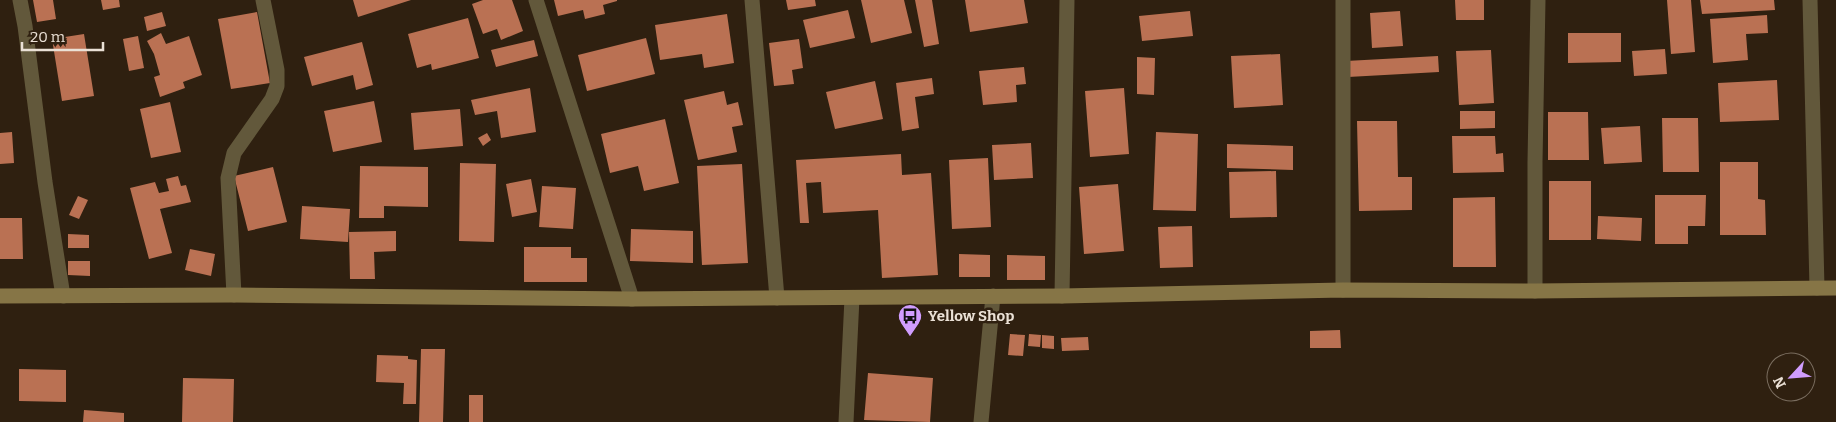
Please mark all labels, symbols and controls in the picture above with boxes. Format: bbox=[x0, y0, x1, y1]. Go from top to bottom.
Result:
scale bar bbox=[22, 20, 104, 52]
text: 20 m bbox=[30, 28, 66, 46]
bus stop icon: Yellow Shop bbox=[897, 303, 923, 337]
place label: Yellow Shop bbox=[928, 307, 1014, 325]
north arrow bbox=[1766, 352, 1816, 402]
text: N bbox=[1770, 374, 1790, 391]

